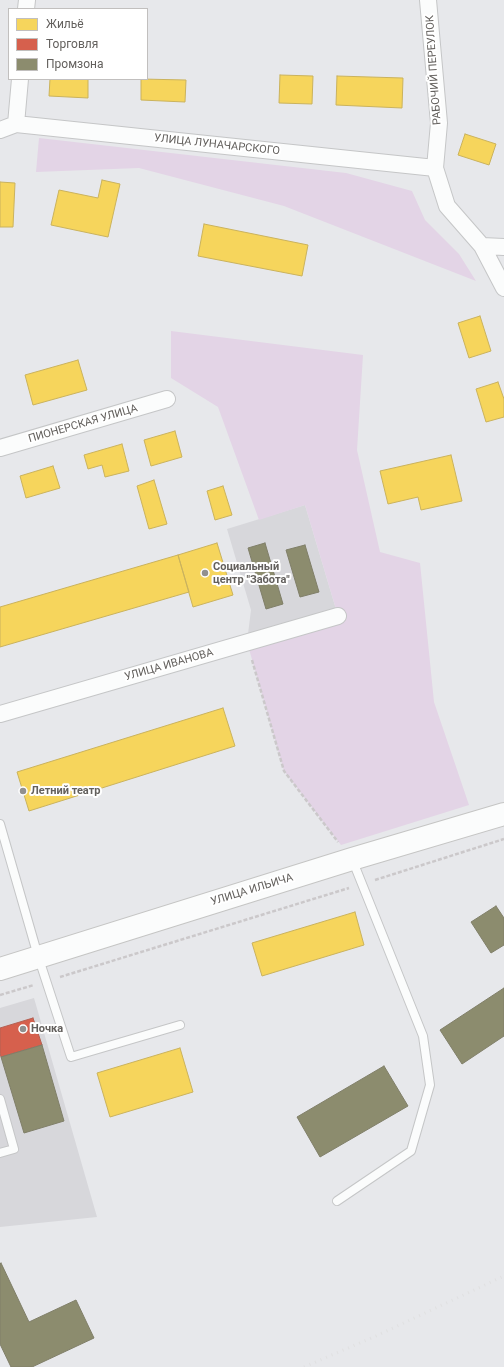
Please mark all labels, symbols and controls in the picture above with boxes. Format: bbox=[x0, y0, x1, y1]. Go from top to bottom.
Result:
legend bbox=[8, 8, 148, 80]
street label: РАБОЧИЙ ПЕРЕУЛОК bbox=[424, 15, 444, 125]
text: Жильё bbox=[46, 17, 84, 31]
text: Торговля bbox=[46, 37, 98, 51]
text: Промзона bbox=[46, 57, 103, 71]
street label: УЛИЦА ЛУНАЧАРСКОГО bbox=[153, 132, 281, 158]
street label: ПИОНЕРСКАЯ УЛИЦА bbox=[27, 402, 139, 446]
place label: Социальный центр "Забота" bbox=[213, 560, 290, 586]
marker: Социальный центр "Забота" bbox=[200, 568, 210, 578]
street label: УЛИЦА ИВАНОВА bbox=[123, 646, 215, 684]
place label: Летний театр bbox=[31, 784, 100, 798]
marker: Летний театр bbox=[18, 786, 28, 796]
street label: УЛИЦА ИЛЬИЧА bbox=[209, 871, 295, 909]
place label: Ночка bbox=[31, 1022, 63, 1036]
marker: Ночка bbox=[18, 1024, 28, 1034]

